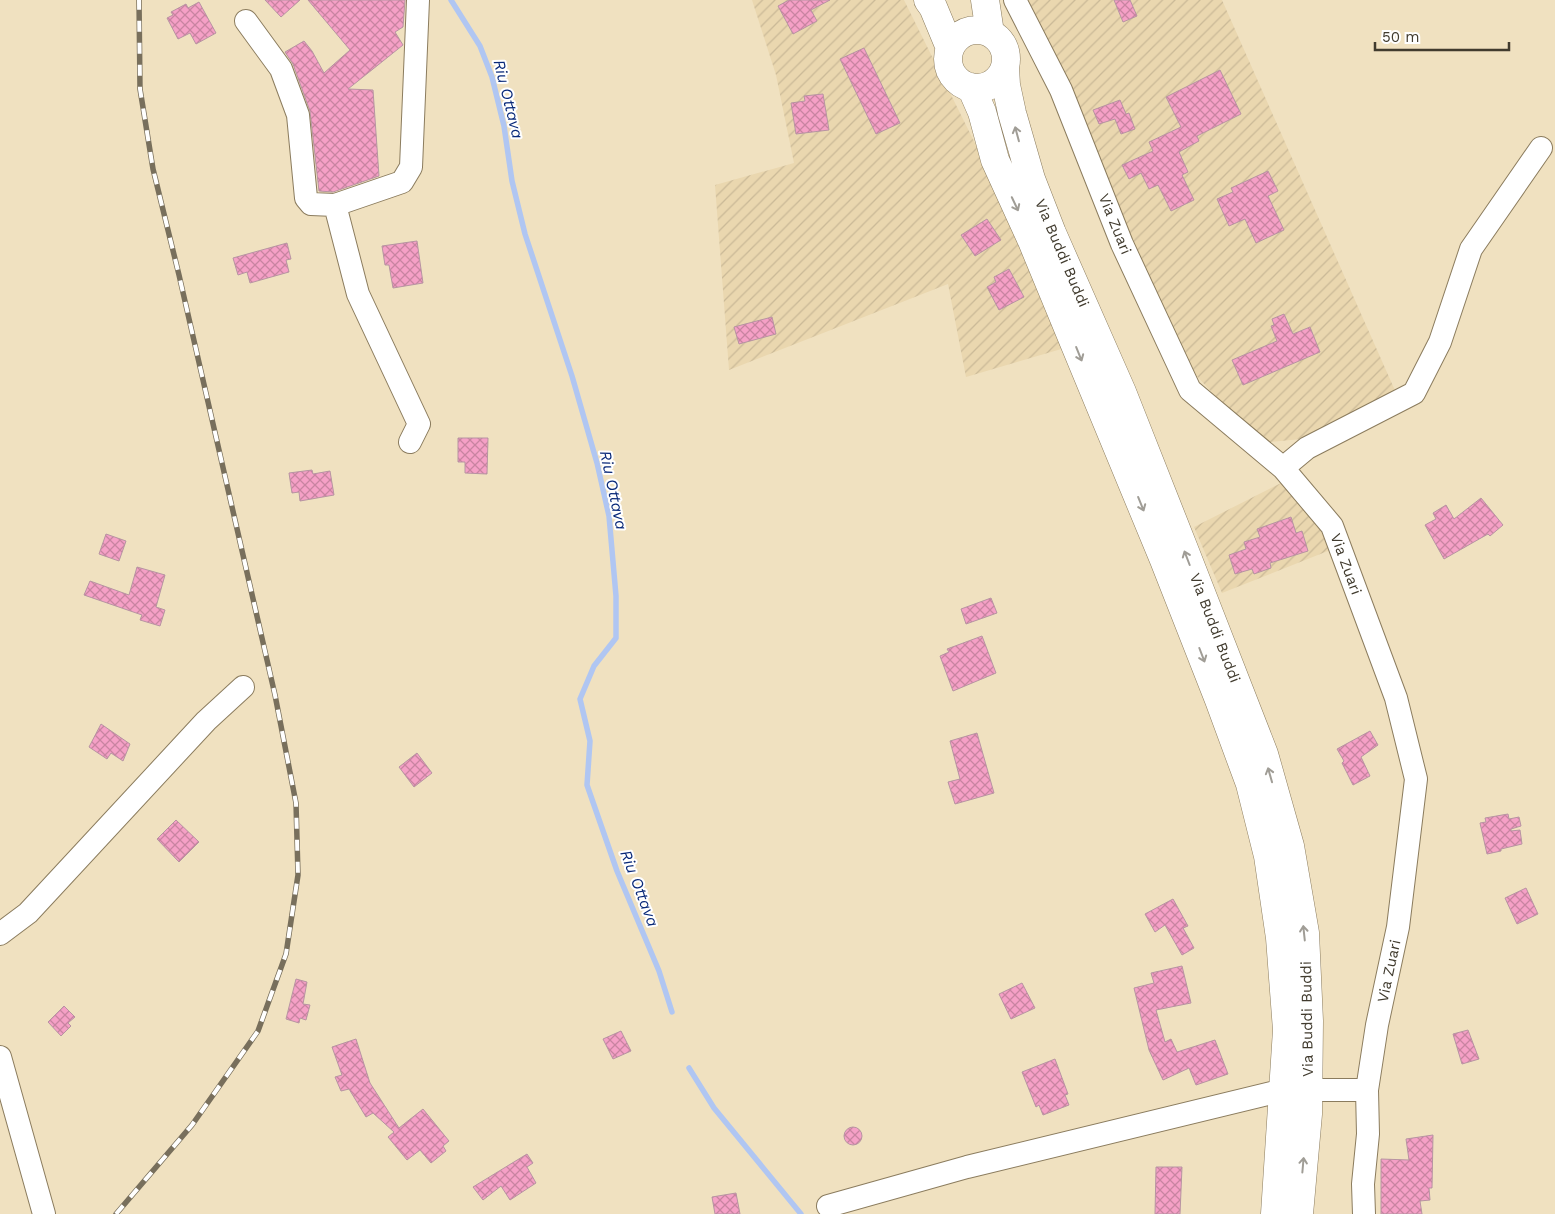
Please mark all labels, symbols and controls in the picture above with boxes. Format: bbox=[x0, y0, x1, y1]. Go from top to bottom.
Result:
scale bar bbox=[1375, 20, 1509, 52]
text: 50 m bbox=[1382, 28, 1419, 46]
water label: Riu Ottava bbox=[490, 58, 528, 141]
one-way arrow bbox=[1012, 127, 1021, 143]
street label: Via Zuari bbox=[1095, 191, 1135, 257]
one-way arrow bbox=[1011, 196, 1021, 211]
street label: Via Buddi Buddi bbox=[1031, 196, 1093, 310]
one-way arrow bbox=[1075, 346, 1084, 361]
water label: Riu Ottava bbox=[596, 449, 631, 532]
one-way arrow bbox=[1137, 496, 1146, 511]
street label: Via Zuari bbox=[1327, 531, 1365, 597]
one-way arrow bbox=[1182, 550, 1191, 565]
street label: Via Buddi Buddi bbox=[1186, 571, 1244, 685]
one-way arrow bbox=[1197, 647, 1207, 662]
one-way arrow bbox=[1264, 767, 1274, 783]
water label: Riu Ottava bbox=[616, 847, 663, 929]
one-way arrow bbox=[1299, 926, 1309, 942]
street label: Via Zuari bbox=[1374, 938, 1404, 1004]
street label: Via Buddi Buddi bbox=[1297, 961, 1317, 1077]
one-way arrow bbox=[1298, 1158, 1308, 1174]

